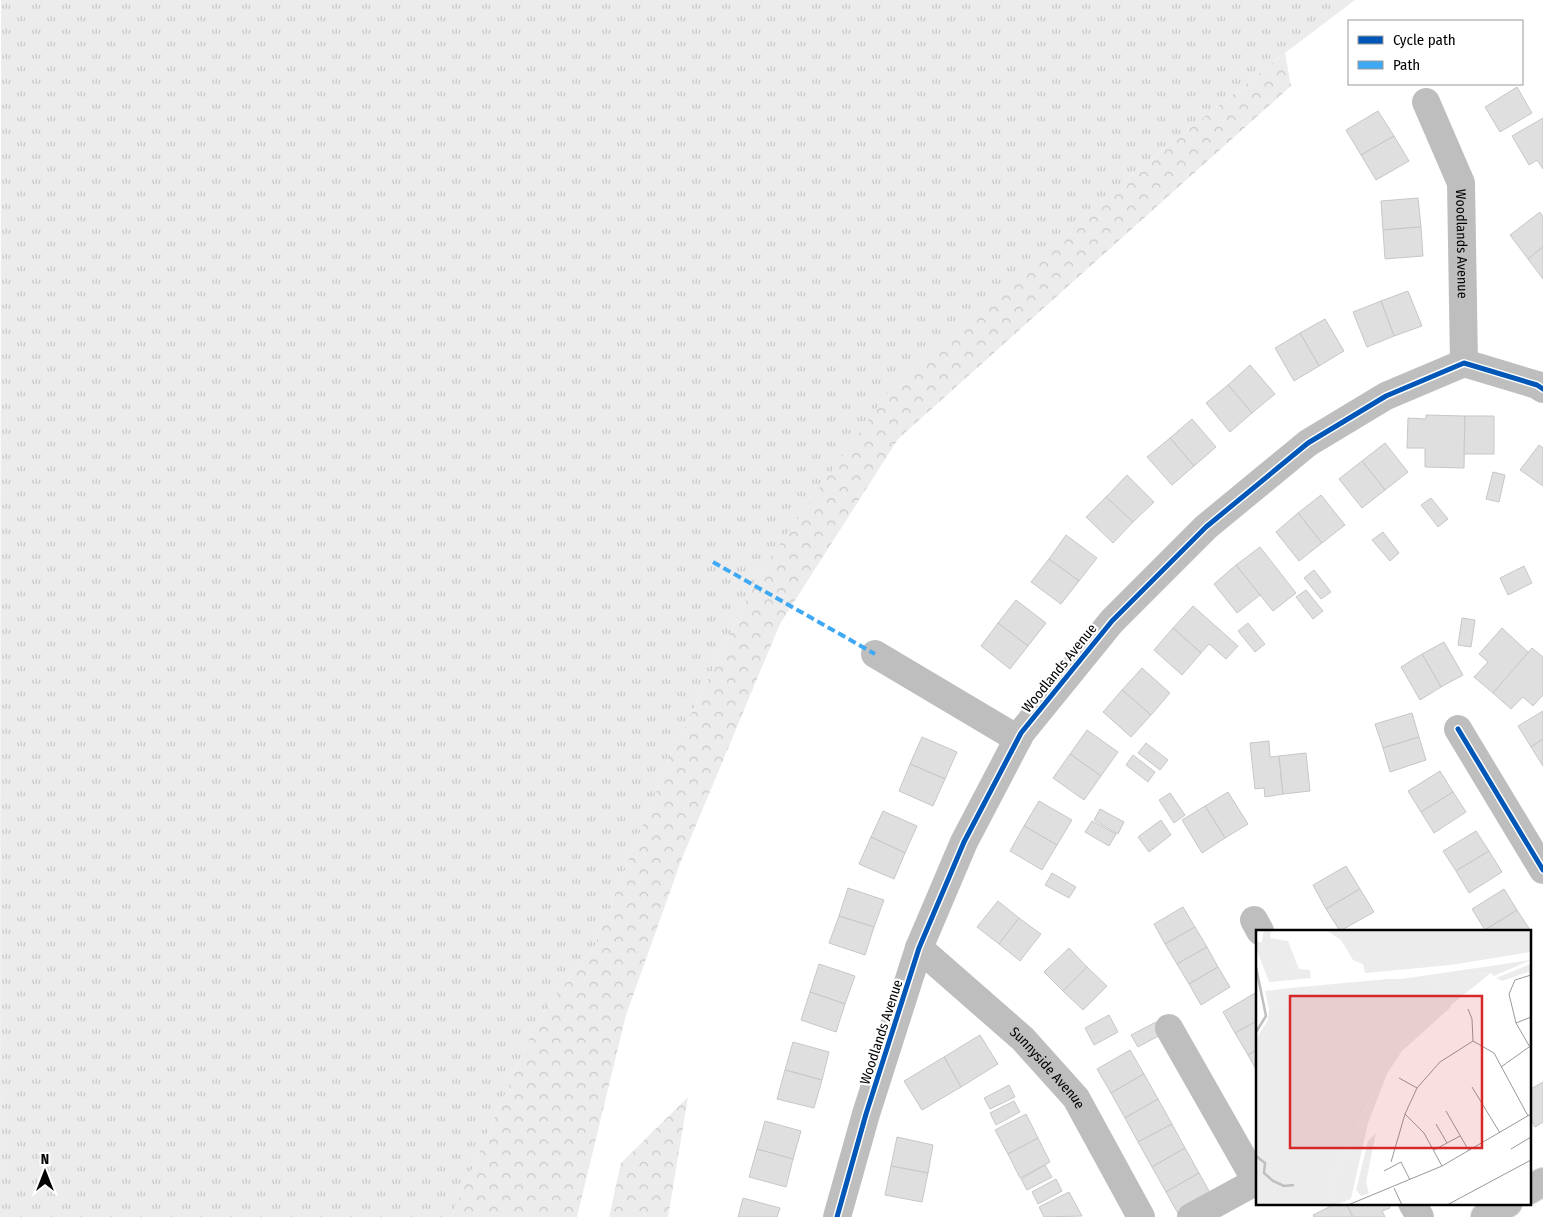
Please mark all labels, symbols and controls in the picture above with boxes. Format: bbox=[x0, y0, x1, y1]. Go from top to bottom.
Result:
legend bbox=[1348, 20, 1523, 85]
text: Cycle path bbox=[1393, 31, 1456, 49]
text: Path bbox=[1393, 56, 1420, 74]
street label: Woodlands Avenue bbox=[1452, 189, 1471, 299]
street label: Woodlands Avenue bbox=[1018, 620, 1100, 716]
inset map bbox=[1256, 930, 1530, 1204]
street label: Woodlands Avenue bbox=[857, 977, 906, 1087]
street label: Sunnyside Avenue bbox=[1006, 1023, 1088, 1112]
north arrow bbox=[20, 1147, 70, 1197]
text: N bbox=[41, 1151, 49, 1168]

